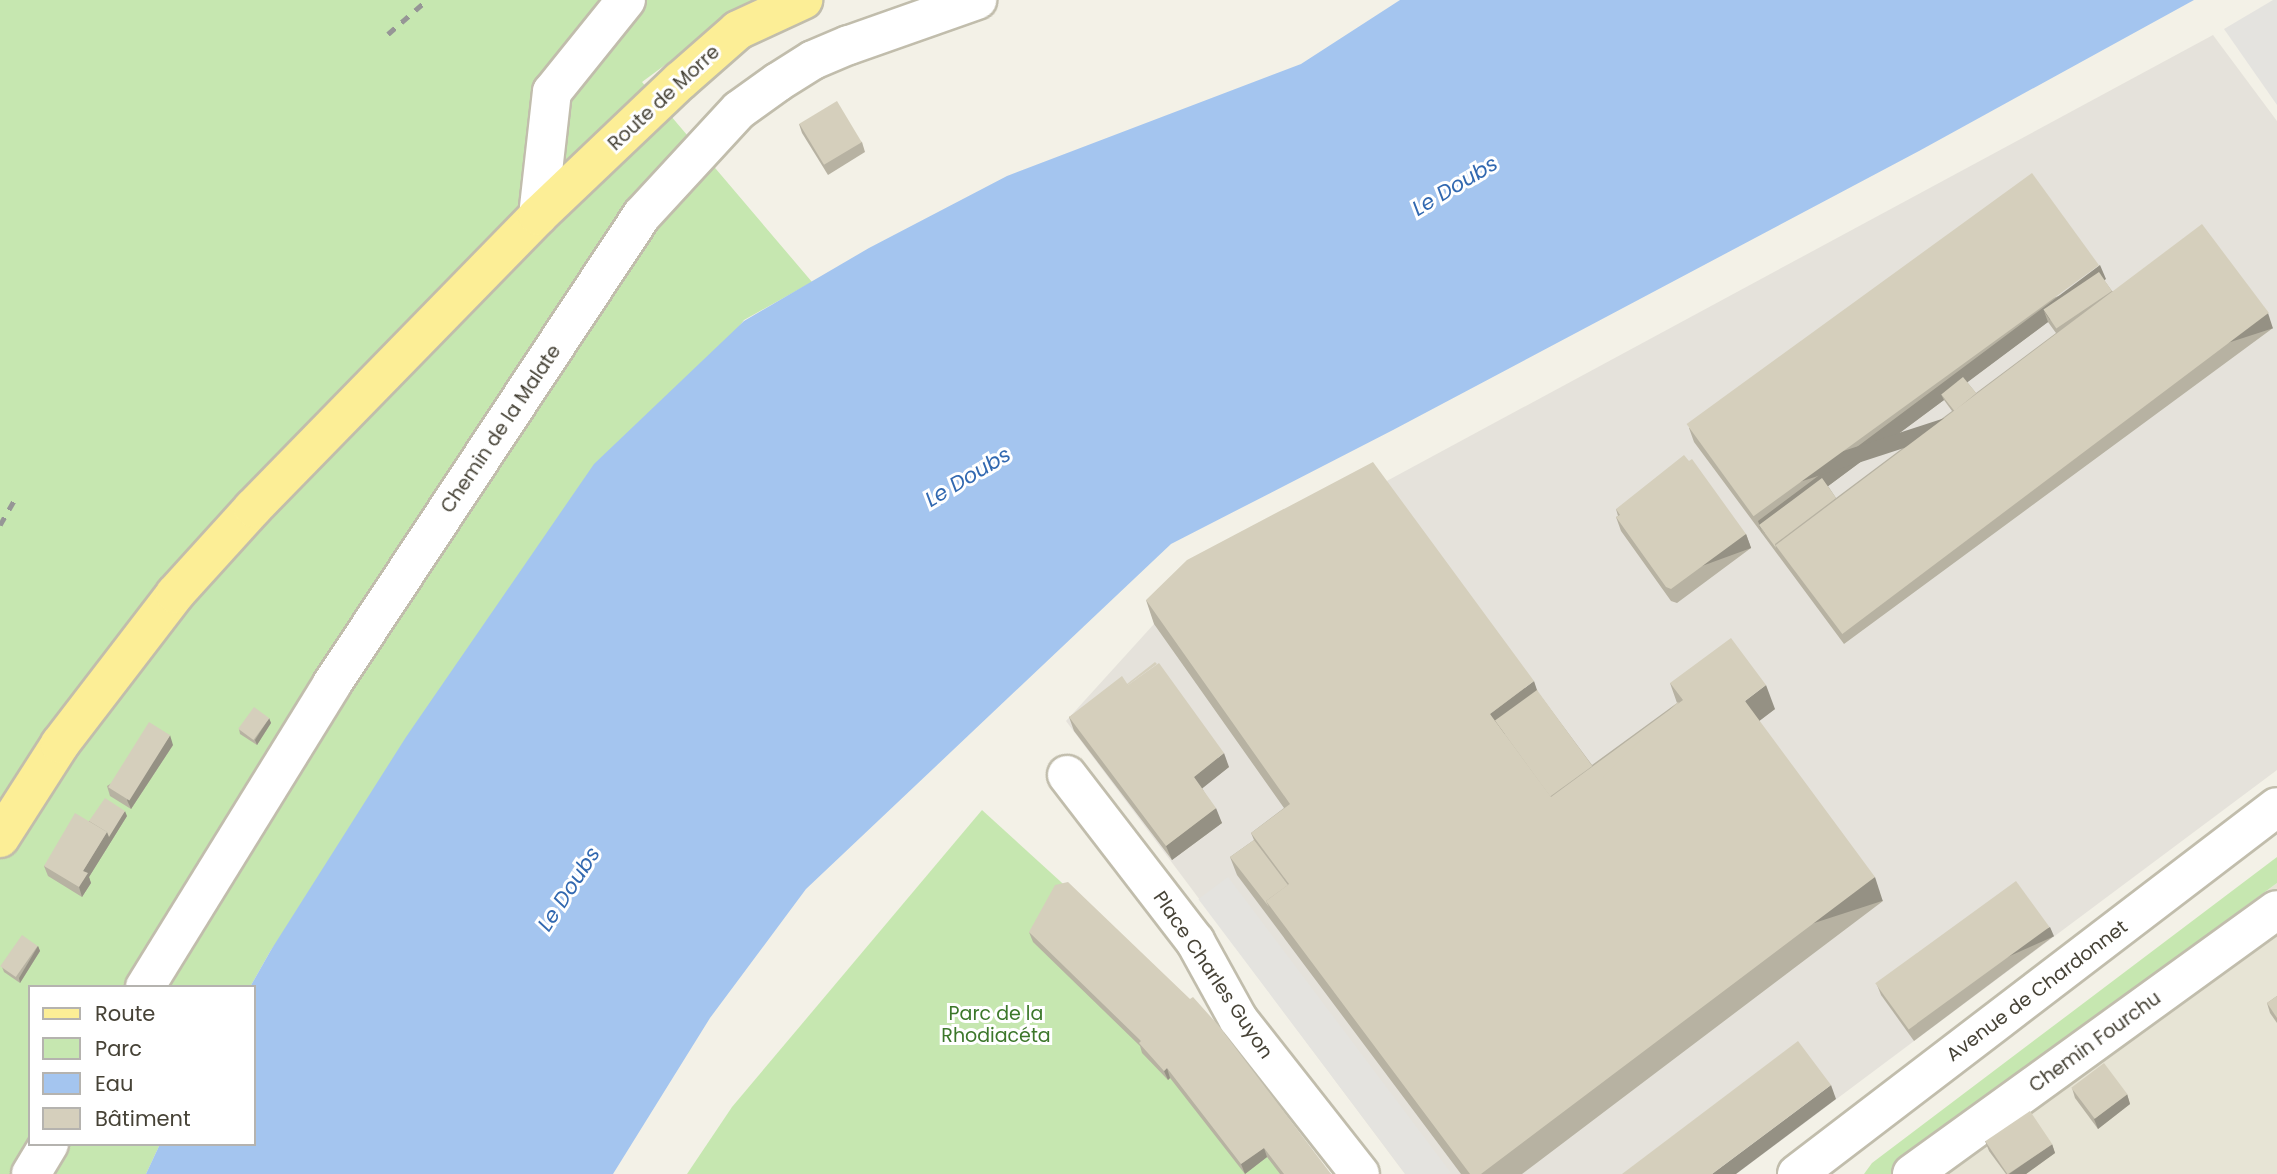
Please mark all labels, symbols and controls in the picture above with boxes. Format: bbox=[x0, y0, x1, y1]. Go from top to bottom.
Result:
street label: Route de Morre bbox=[604, 41, 724, 155]
water label: Le Doubs bbox=[1408, 151, 1502, 221]
street label: Chemin de la Malate bbox=[436, 341, 566, 517]
water label: Le Doubs bbox=[921, 442, 1015, 512]
water label: Le Doubs bbox=[532, 842, 606, 936]
street label: Place Charles Guyon bbox=[1148, 887, 1278, 1063]
street label: Avenue de Chardonnet bbox=[1942, 915, 2132, 1067]
legend bbox=[28, 985, 256, 1146]
street label: Chemin Fourchu bbox=[2025, 987, 2165, 1097]
text: Route bbox=[95, 999, 155, 1028]
park label: Parc de la Rhodiacéta bbox=[941, 1003, 1051, 1047]
text: Parc bbox=[95, 1034, 142, 1063]
text: Eau bbox=[95, 1069, 133, 1098]
text: Bâtiment bbox=[95, 1104, 191, 1133]

